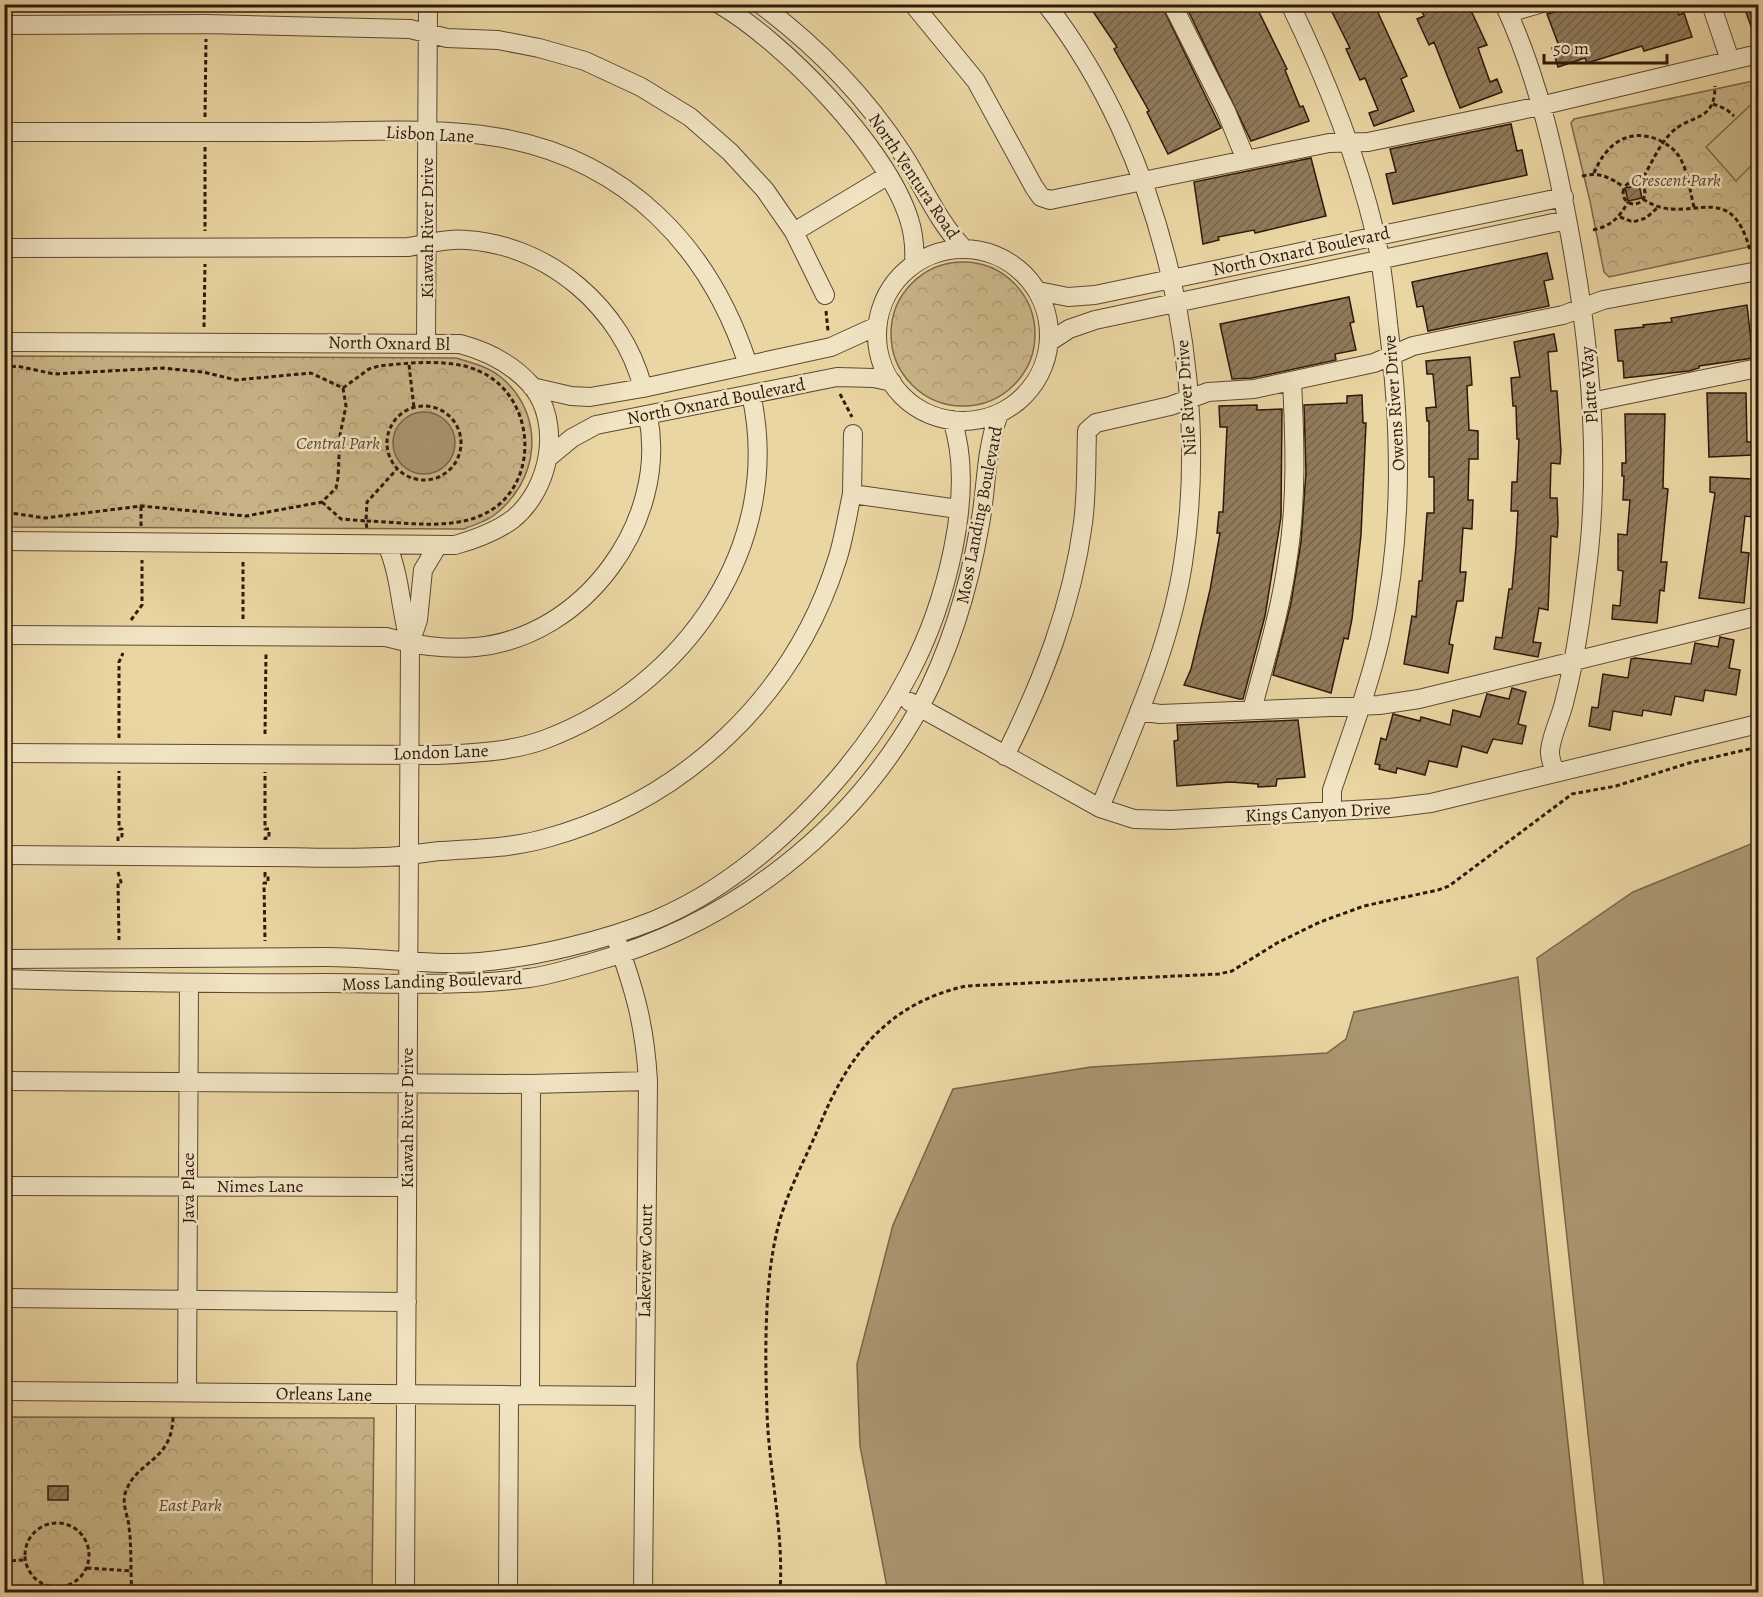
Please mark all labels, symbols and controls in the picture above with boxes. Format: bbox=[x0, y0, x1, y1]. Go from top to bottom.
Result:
scale bar bbox=[1544, 27, 1667, 65]
text: 50 m bbox=[1553, 36, 1589, 60]
street label: North Ventura Road bbox=[863, 108, 965, 244]
street label: Lisbon Lane bbox=[385, 120, 475, 148]
street label: Kiawah River Drive bbox=[415, 158, 439, 298]
park label: Crescent Park bbox=[1631, 168, 1721, 192]
street label: North Oxnard Boulevard bbox=[1210, 220, 1392, 282]
street label: North Oxnard Bl bbox=[328, 330, 451, 356]
street label: Owens River Drive bbox=[1377, 334, 1411, 472]
street label: Nile River Drive bbox=[1170, 339, 1202, 457]
street label: Platte Way bbox=[1574, 344, 1604, 425]
street label: North Oxnard Boulevard bbox=[625, 372, 807, 430]
street label: Moss Landing Boulevard bbox=[950, 424, 1008, 606]
park label: Central Park bbox=[296, 431, 380, 455]
street label: London Lane bbox=[393, 738, 489, 766]
street label: Kings Canyon Drive bbox=[1245, 796, 1391, 828]
street label: Moss Landing Boulevard bbox=[341, 966, 523, 996]
street label: Kiawah River Drive bbox=[395, 1048, 419, 1188]
street label: Java Place bbox=[176, 1152, 200, 1224]
street label: Nimes Lane bbox=[216, 1174, 304, 1198]
street label: Lakeview Court bbox=[632, 1204, 658, 1318]
street label: Orleans Lane bbox=[276, 1381, 372, 1407]
park label: East Park bbox=[158, 1493, 222, 1517]

